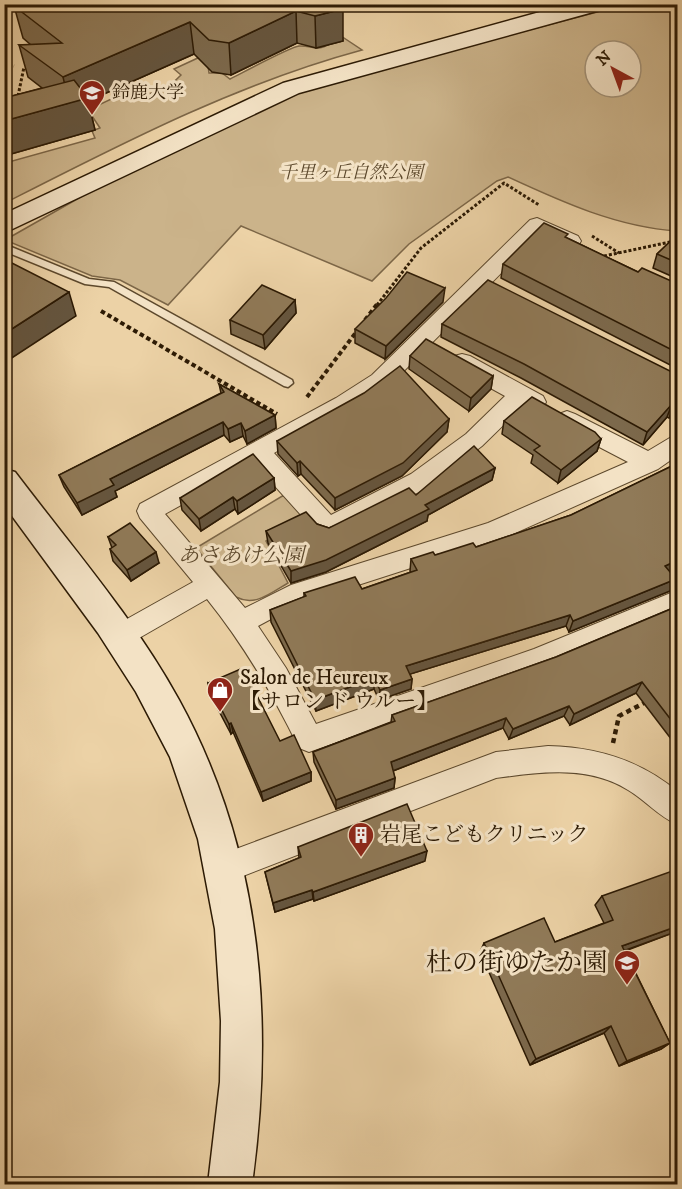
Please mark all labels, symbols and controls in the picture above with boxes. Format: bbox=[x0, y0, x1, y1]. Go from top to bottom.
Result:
north arrow bbox=[583, 39, 643, 99]
text: N bbox=[592, 47, 615, 70]
school or university icon: 鈴鹿大学 bbox=[77, 78, 107, 116]
place label: 鈴鹿大学 bbox=[112, 82, 184, 104]
park label: 千里ヶ丘自然公園 bbox=[279, 162, 426, 184]
park label: あさあけ公園 bbox=[178, 543, 307, 569]
place label: Salon de Heureux 【サロン ド ウルー】 bbox=[240, 665, 437, 715]
shop icon: Salon de Heureux 【サロン ド ウルー】 bbox=[205, 675, 235, 713]
building icon: 岩尾こどもクリニック bbox=[346, 820, 376, 858]
place label: 岩尾こどもクリニック bbox=[380, 822, 589, 848]
place label: 杜の街ゆたか園 bbox=[426, 947, 608, 980]
school or university icon: 杜の街ゆたか園 bbox=[612, 948, 642, 986]

